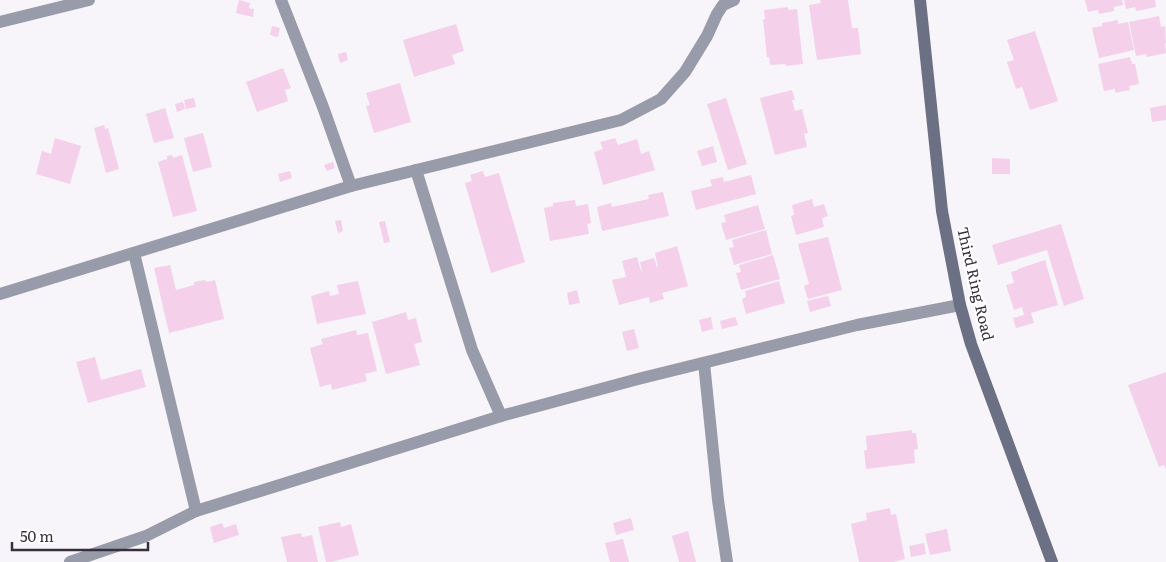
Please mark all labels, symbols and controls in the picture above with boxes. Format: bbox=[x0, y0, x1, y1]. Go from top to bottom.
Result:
street label: Third Ring Road bbox=[952, 224, 1001, 343]
scale bar bbox=[12, 520, 149, 552]
text: 50 m bbox=[20, 524, 54, 547]

